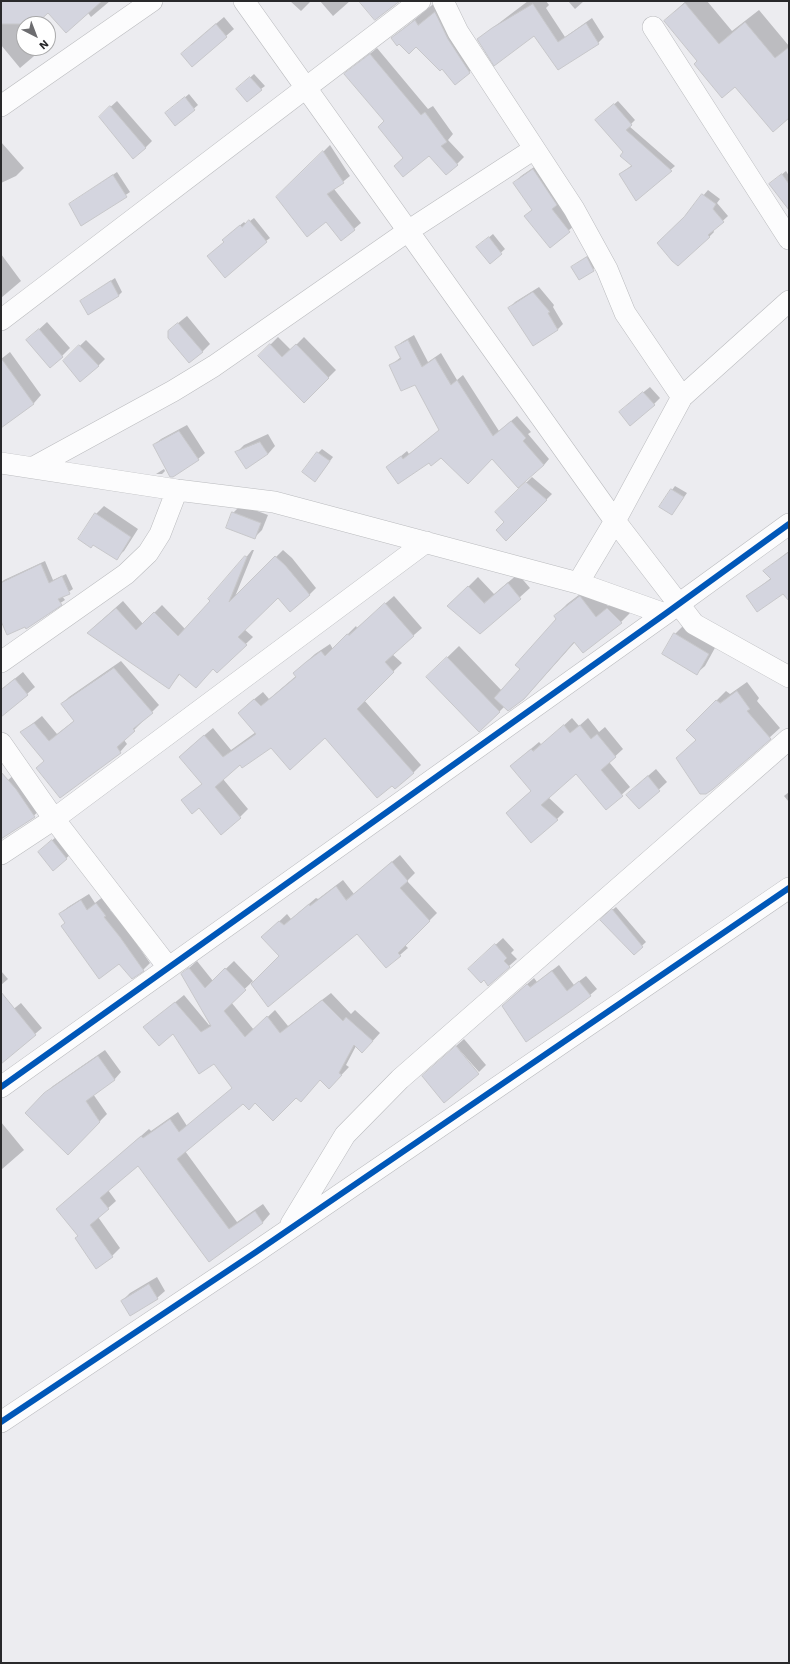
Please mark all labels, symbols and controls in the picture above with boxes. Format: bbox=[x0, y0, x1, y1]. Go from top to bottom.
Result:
north arrow bbox=[16, 16, 56, 56]
text: N bbox=[36, 37, 51, 52]

